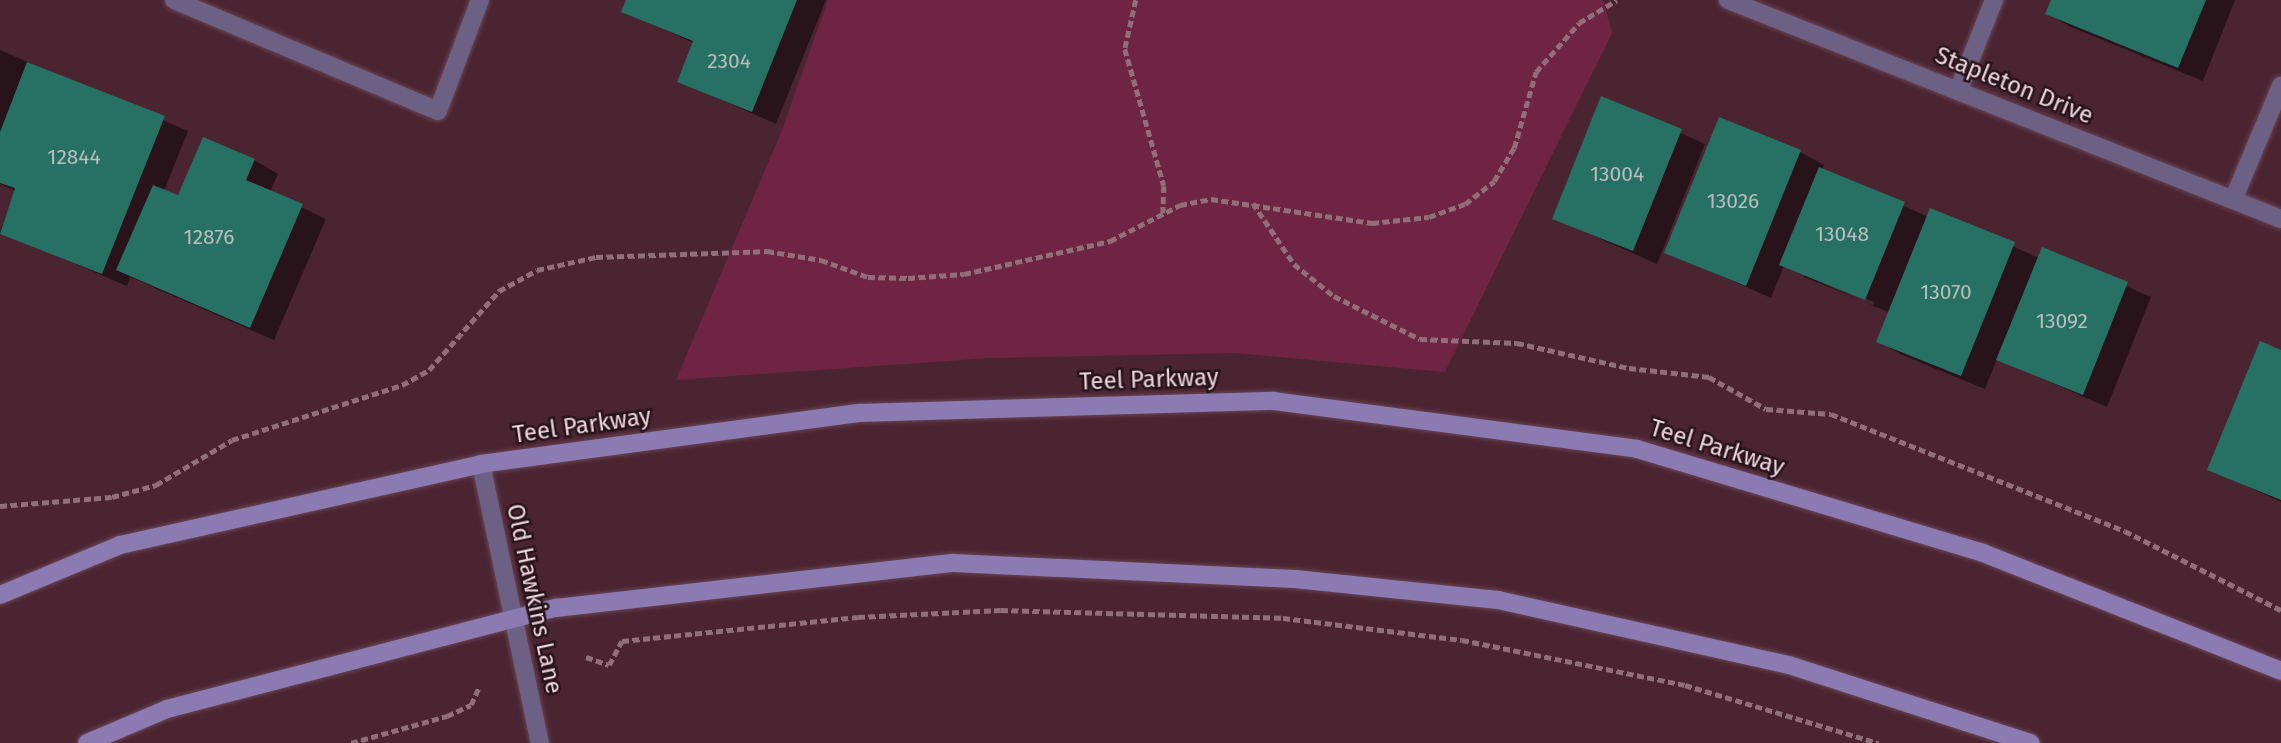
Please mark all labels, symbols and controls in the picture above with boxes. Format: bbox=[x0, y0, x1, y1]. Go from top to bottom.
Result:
street label: Stapleton Drive bbox=[1931, 41, 2097, 131]
house number: 2304 bbox=[707, 48, 751, 74]
house number: 12844 bbox=[47, 144, 101, 170]
house number: 13004 bbox=[1590, 161, 1644, 187]
house number: 13026 bbox=[1707, 188, 1759, 214]
house number: 13048 bbox=[1815, 221, 1869, 247]
house number: 12876 bbox=[184, 224, 234, 250]
house number: 13070 bbox=[1920, 279, 1972, 305]
house number: 13092 bbox=[2036, 308, 2088, 334]
street label: Teel Parkway bbox=[1079, 363, 1219, 397]
street label: Teel Parkway bbox=[511, 402, 653, 450]
street label: Teel Parkway bbox=[1646, 414, 1788, 482]
street label: Old Hawkins Lane bbox=[500, 501, 568, 697]

